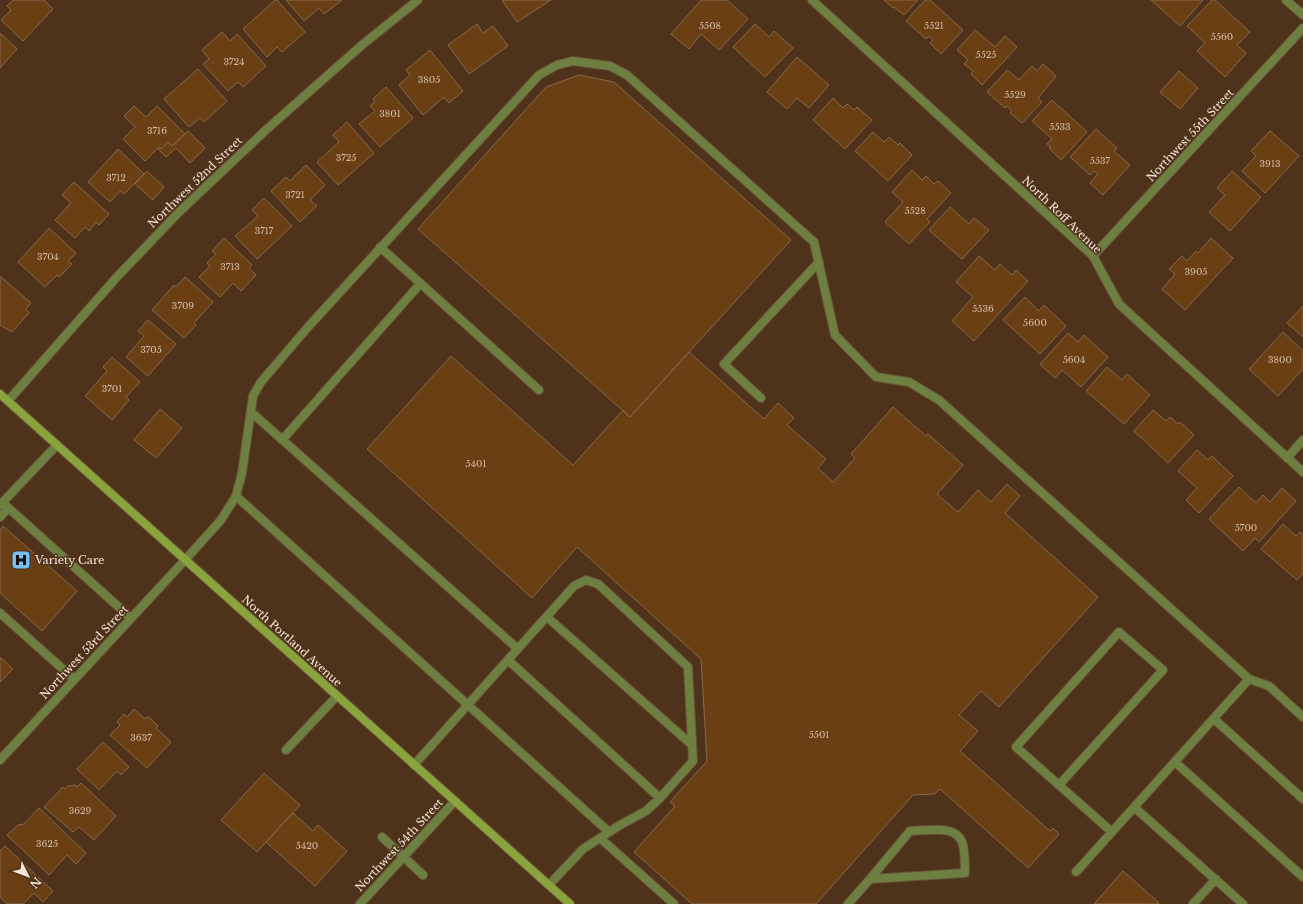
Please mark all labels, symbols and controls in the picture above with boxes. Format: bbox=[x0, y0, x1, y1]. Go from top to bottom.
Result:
house number: 5508 bbox=[699, 20, 721, 31]
house number: 5521 bbox=[924, 20, 944, 31]
house number: 5560 bbox=[1211, 31, 1233, 42]
house number: 5525 bbox=[976, 49, 996, 60]
house number: 3724 bbox=[224, 56, 244, 67]
house number: 3805 bbox=[418, 74, 440, 85]
street label: Northwest 55th Street bbox=[1143, 85, 1237, 184]
house number: 5529 bbox=[1004, 89, 1026, 100]
house number: 3801 bbox=[379, 108, 401, 119]
house number: 5533 bbox=[1049, 121, 1071, 132]
house number: 3716 bbox=[147, 125, 167, 136]
street label: Northwest 52nd Street bbox=[145, 133, 246, 231]
house number: 3725 bbox=[336, 152, 356, 163]
house number: 5537 bbox=[1090, 155, 1111, 166]
house number: 3913 bbox=[1260, 158, 1280, 169]
house number: 3712 bbox=[106, 172, 126, 183]
street label: North Roff Avenue bbox=[1019, 173, 1105, 257]
house number: 3721 bbox=[285, 189, 305, 200]
house number: 5528 bbox=[904, 205, 926, 216]
house number: 3717 bbox=[255, 225, 274, 236]
house number: 3704 bbox=[37, 251, 59, 262]
house number: 3713 bbox=[220, 261, 240, 272]
house number: 3905 bbox=[1185, 266, 1207, 277]
house number: 3709 bbox=[172, 300, 194, 311]
house number: 5536 bbox=[972, 303, 994, 314]
house number: 5600 bbox=[1023, 317, 1047, 328]
house number: 3705 bbox=[140, 344, 162, 355]
house number: 5604 bbox=[1063, 354, 1085, 365]
house number: 3800 bbox=[1268, 354, 1292, 365]
house number: 3701 bbox=[102, 383, 122, 394]
house number: 5401 bbox=[466, 458, 486, 469]
house number: 5700 bbox=[1235, 522, 1257, 533]
hospital icon: Variety Care bbox=[10, 549, 32, 571]
place label: Variety Care bbox=[34, 553, 104, 567]
street label: North Portland Avenue bbox=[239, 592, 345, 690]
street label: Northwest 53rd Street bbox=[37, 602, 132, 702]
house number: 5501 bbox=[809, 729, 829, 740]
house number: 3637 bbox=[130, 732, 152, 743]
street label: Northwest 54th Street bbox=[352, 795, 446, 894]
house number: 3629 bbox=[69, 805, 92, 816]
house number: 3625 bbox=[36, 838, 58, 849]
house number: 5420 bbox=[296, 840, 318, 851]
north arrow bbox=[8, 856, 48, 896]
text: N bbox=[26, 874, 44, 892]

